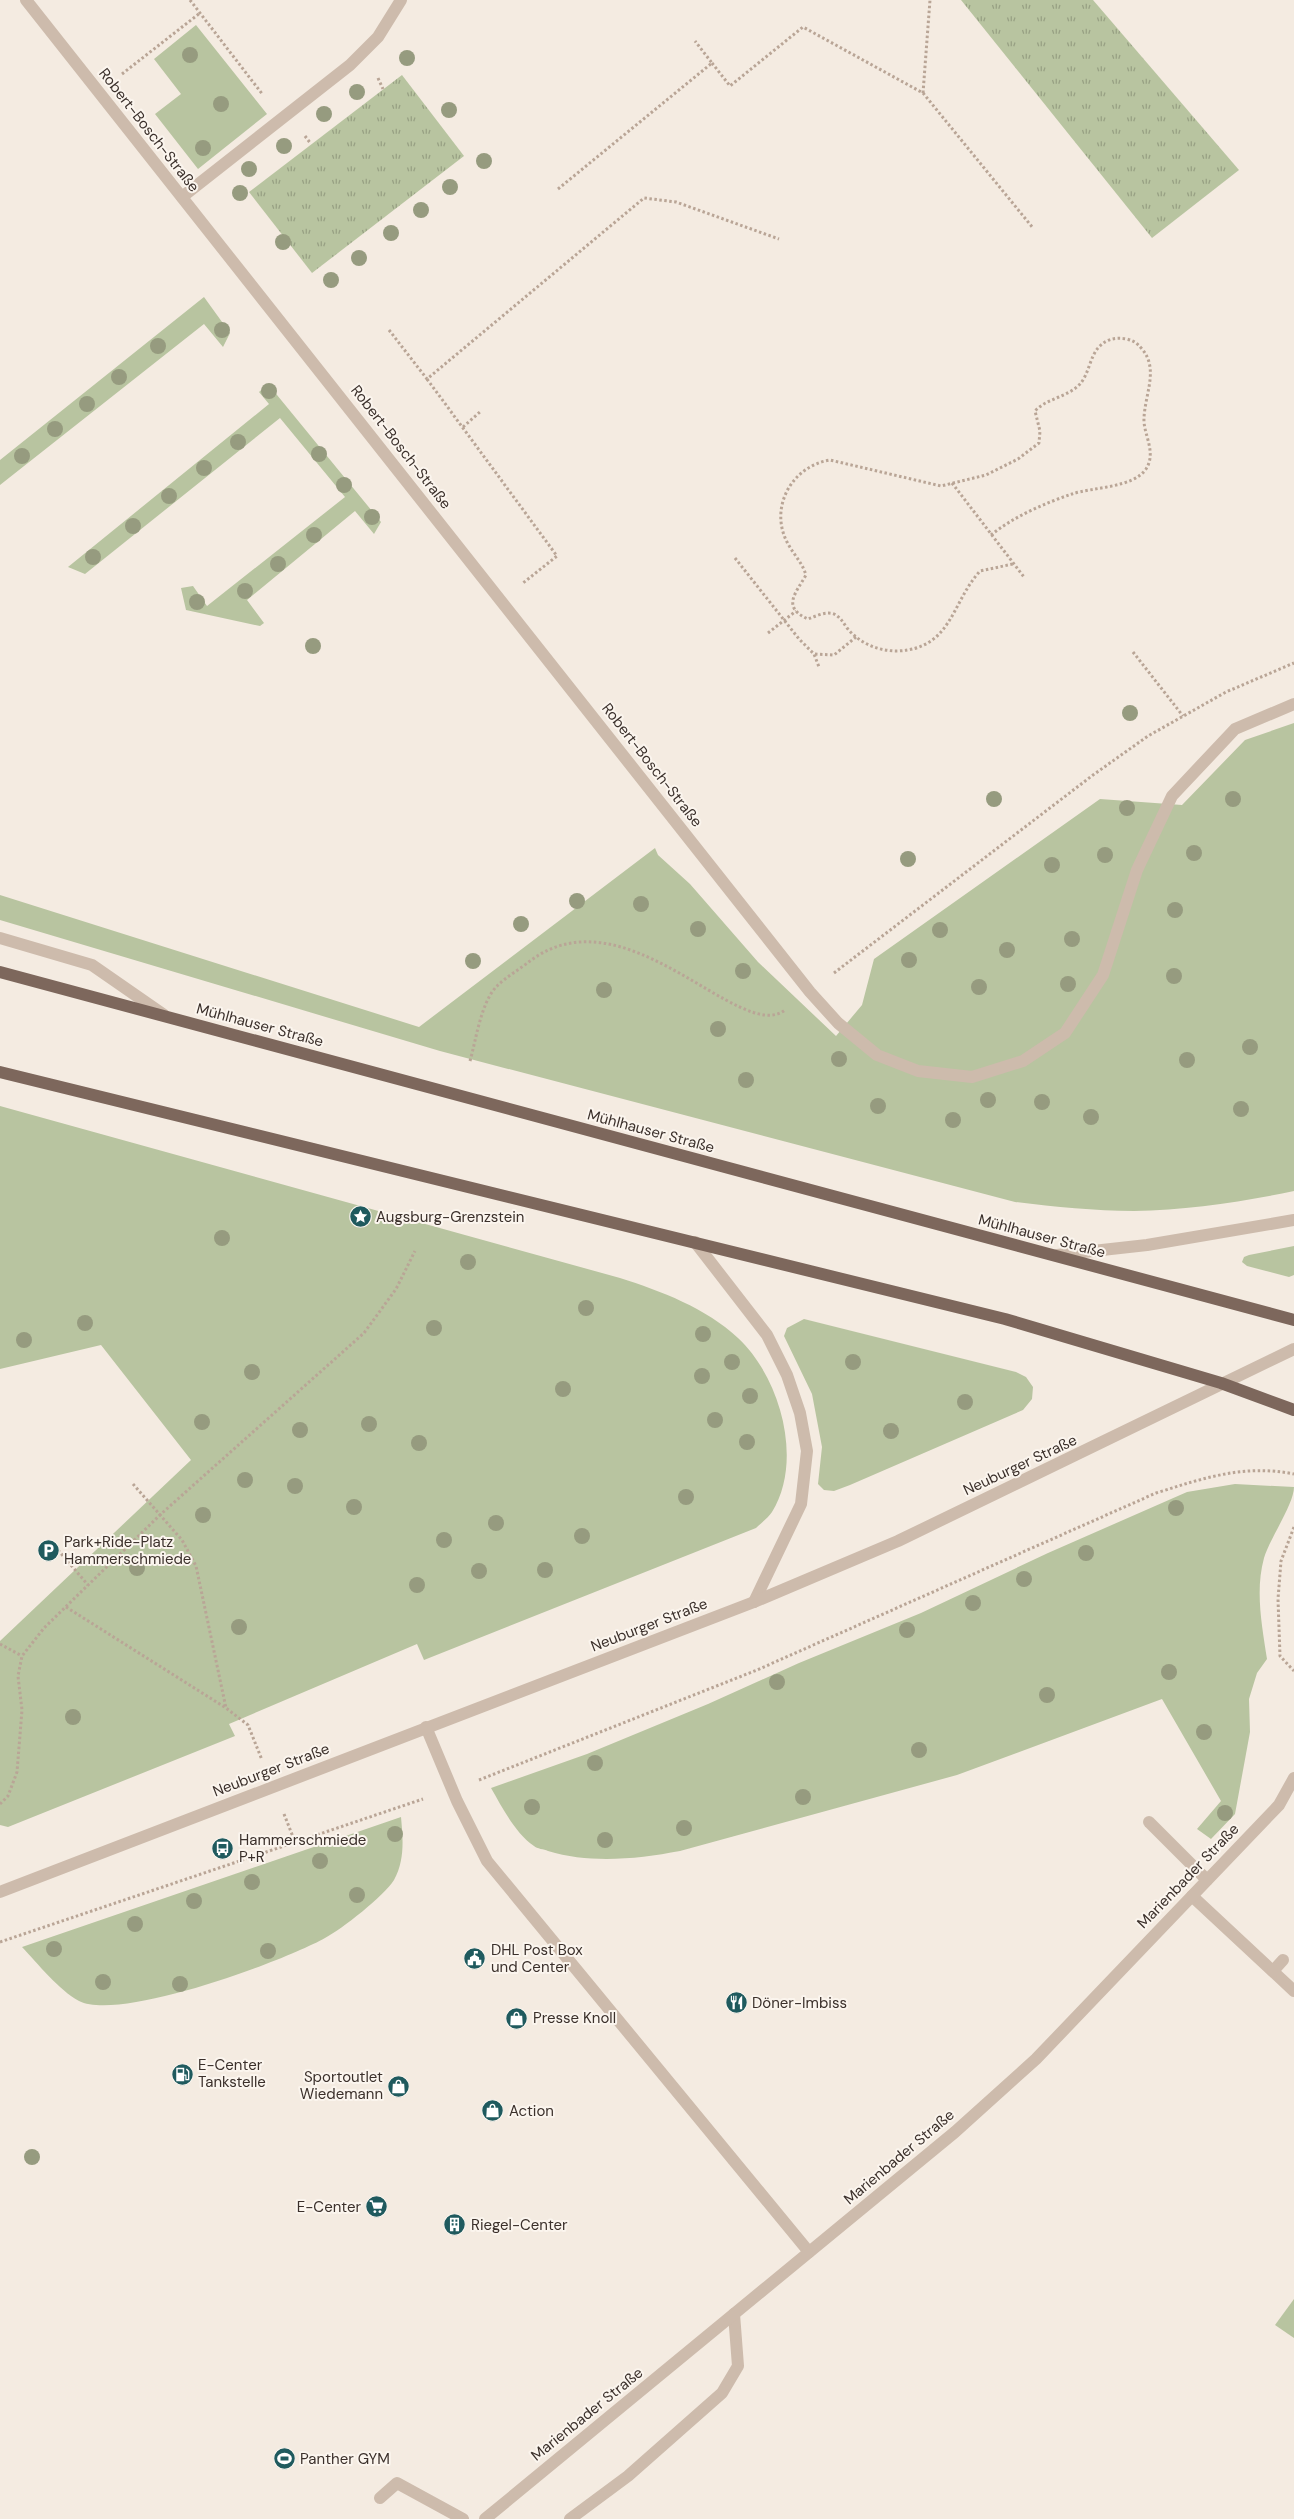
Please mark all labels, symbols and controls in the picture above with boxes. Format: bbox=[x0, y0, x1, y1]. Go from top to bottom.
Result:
street label: Robert-Bosch-Straße bbox=[94, 64, 204, 196]
street label: Robert-Bosch-Straße bbox=[346, 381, 456, 513]
street label: Robert-Bosch-Straße bbox=[597, 699, 707, 831]
street label: Mühlhauser Straße bbox=[194, 998, 326, 1052]
street label: Mühlhauser Straße bbox=[585, 1104, 717, 1158]
place icon: Augsburg-Grenzstein bbox=[348, 1205, 372, 1229]
place label: Augsburg-Grenzstein bbox=[376, 1207, 524, 1227]
street label: Mühlhauser Straße bbox=[976, 1209, 1108, 1263]
street label: Neuburger Straße bbox=[960, 1430, 1080, 1500]
place label: Park+Ride-Platz Hammerschmiede bbox=[64, 1532, 191, 1569]
parking icon: Park+Ride-Platz Hammerschmiede bbox=[36, 1539, 60, 1563]
street label: Neuburger Straße bbox=[588, 1594, 710, 1656]
street label: Neuburger Straße bbox=[210, 1739, 332, 1801]
street label: Marienbader Straße bbox=[1133, 1819, 1243, 1933]
place label: Hammerschmiede P+R bbox=[239, 1830, 366, 1867]
bus stop icon: Hammerschmiede P+R bbox=[211, 1837, 235, 1861]
place label: DHL Post Box und Center bbox=[491, 1940, 583, 1977]
public building icon: DHL Post Box und Center bbox=[463, 1947, 487, 1971]
restaurant icon: Döner-Imbiss bbox=[724, 1991, 748, 2015]
place label: Döner-Imbiss bbox=[752, 1993, 847, 2013]
shop icon: Presse Knoll bbox=[505, 2006, 529, 2030]
place label: Presse Knoll bbox=[533, 2008, 616, 2028]
place label: E-Center Tankstelle bbox=[198, 2055, 266, 2092]
fuel station icon: E-Center Tankstelle bbox=[170, 2062, 194, 2086]
place label: Sportoutlet Wiedemann bbox=[300, 2067, 383, 2104]
shop icon: Sportoutlet Wiedemann bbox=[387, 2074, 411, 2098]
shop icon: Action bbox=[481, 2099, 505, 2123]
place label: Action bbox=[509, 2101, 554, 2121]
street label: Marienbader Straße bbox=[839, 2105, 959, 2209]
supermarket icon: E-Center bbox=[365, 2195, 389, 2219]
place label: E-Center bbox=[297, 2197, 361, 2217]
building icon: Riegel-Center bbox=[443, 2213, 467, 2237]
place label: Riegel-Center bbox=[471, 2215, 568, 2235]
street label: Marienbader Straße bbox=[527, 2363, 647, 2465]
sports icon: Panther GYM bbox=[272, 2447, 296, 2471]
place label: Panther GYM bbox=[300, 2449, 390, 2469]

